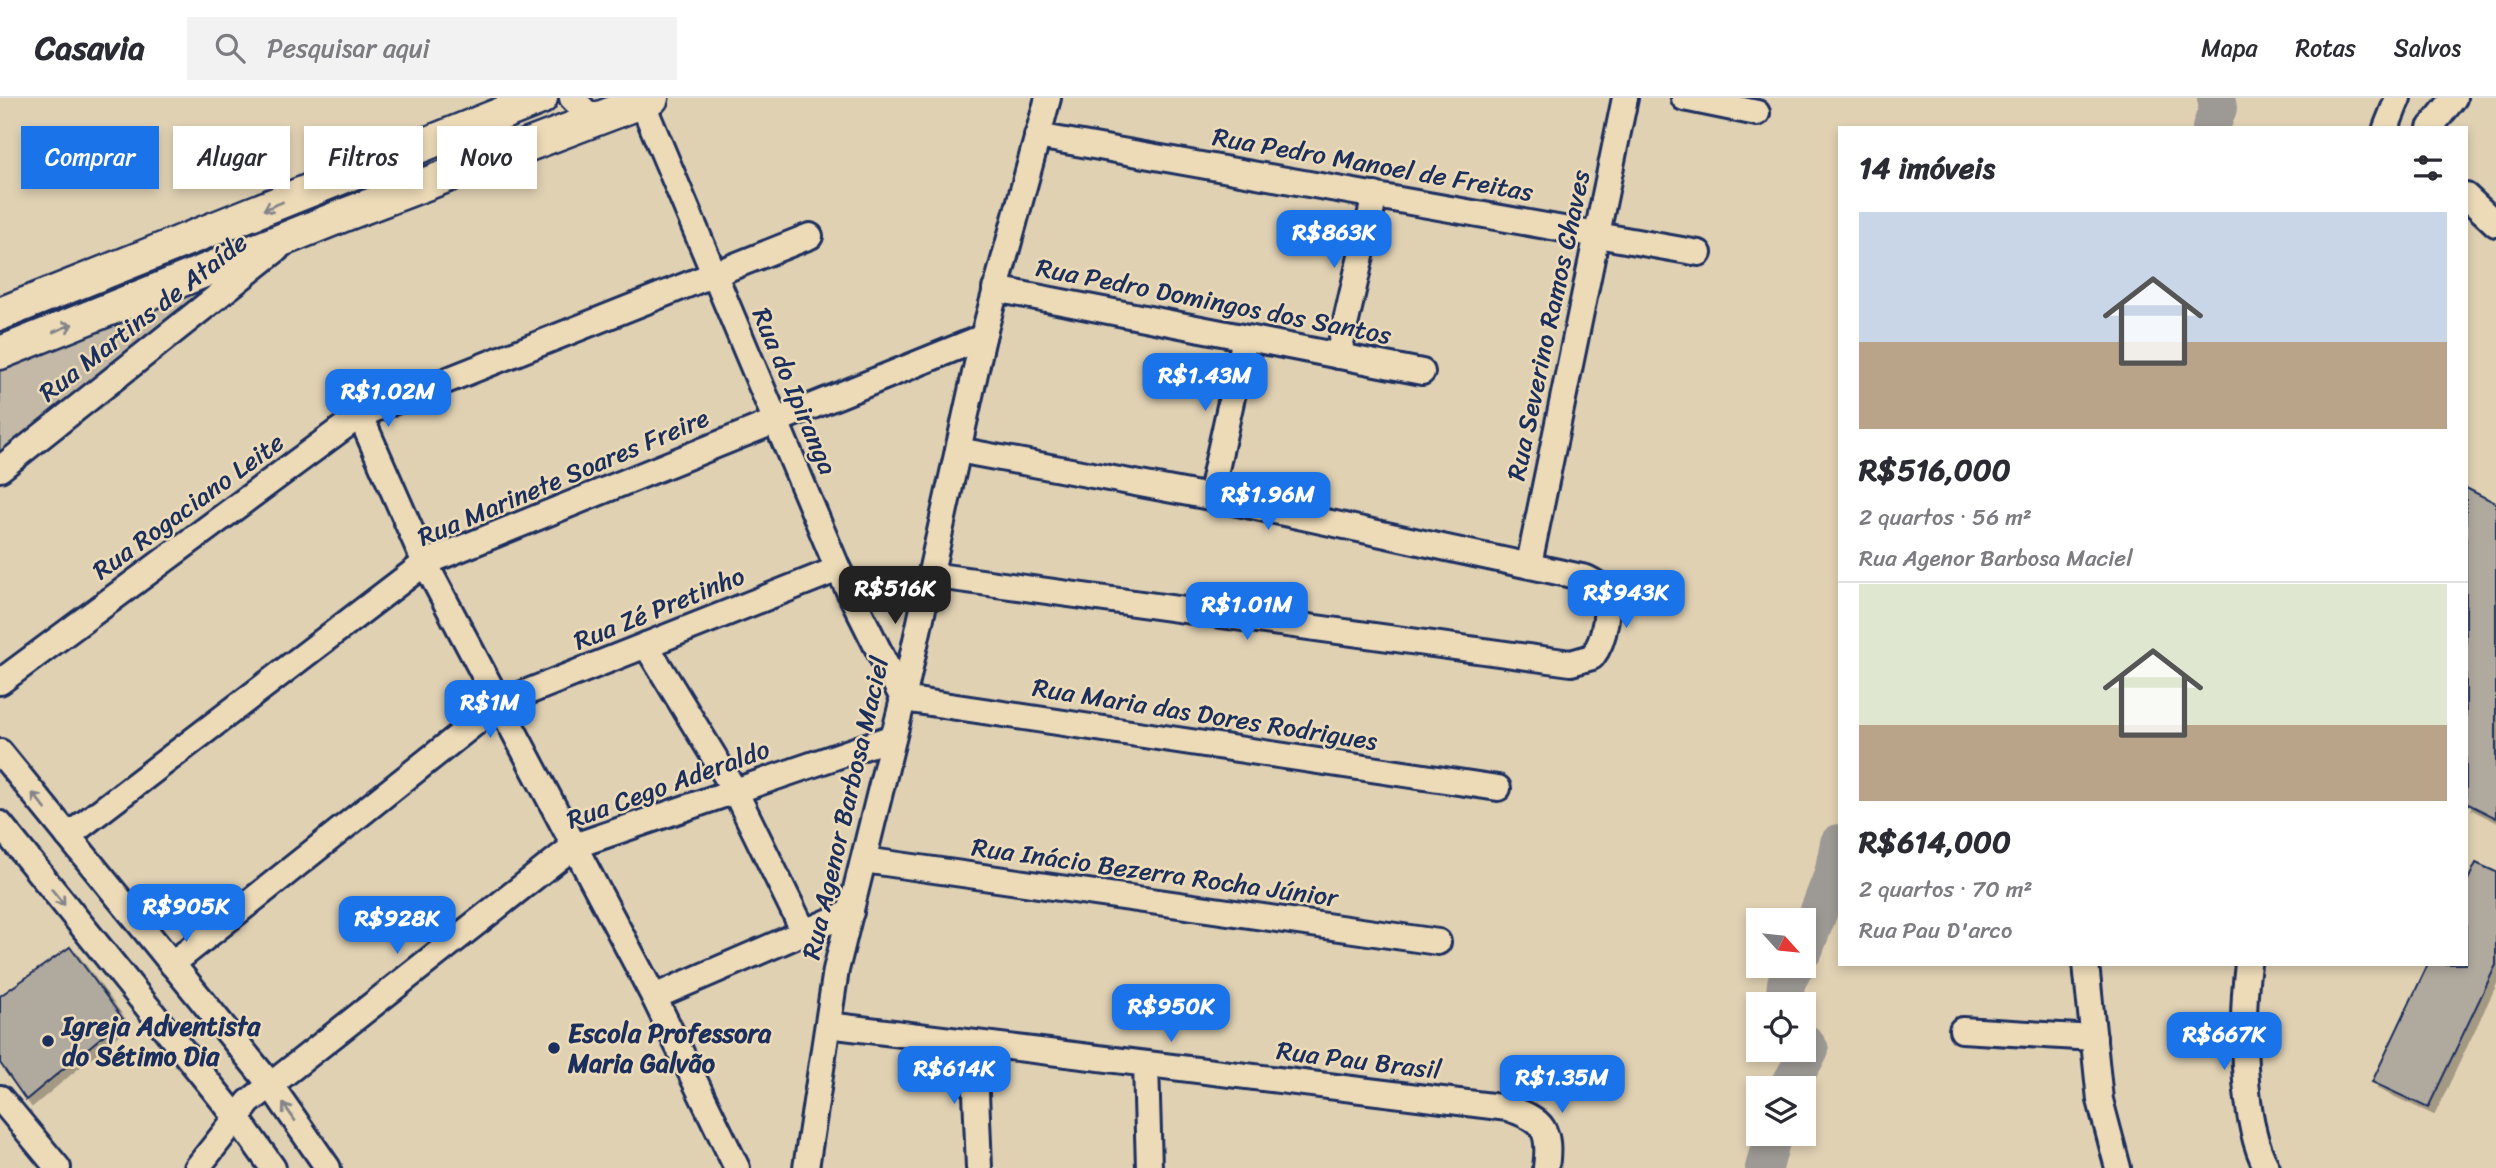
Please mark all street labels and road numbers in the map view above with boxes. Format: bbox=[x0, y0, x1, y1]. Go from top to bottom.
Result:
street label: Rua Pedro Manoel de Freitas bbox=[1209, 113, 1537, 215]
street label: Rua Severino Ramos Chaves bbox=[1493, 165, 1603, 485]
street label: Rua Martins de Ataíde bbox=[28, 220, 258, 414]
street label: Rua Pedro Domingos dos Santos bbox=[1032, 244, 1396, 358]
street label: Rua do Ipiranga bbox=[739, 300, 851, 482]
street label: Rua Marinete Soares Freire bbox=[410, 395, 716, 559]
street label: Rua Rogaciano Leite bbox=[82, 420, 294, 592]
street label: Rua Zé Pretinho bbox=[566, 553, 752, 663]
street label: Rua Agenor Barbosa Maciel bbox=[788, 652, 902, 964]
street label: Rua Maria das Dores Rodrigues bbox=[1029, 664, 1381, 764]
street label: Rua Cego Aderaldo bbox=[560, 726, 776, 842]
street label: Rua Inácio Bezerra Rocha Júnior bbox=[969, 824, 1342, 921]
street label: Rua Pau Brasil bbox=[1274, 1027, 1445, 1093]

